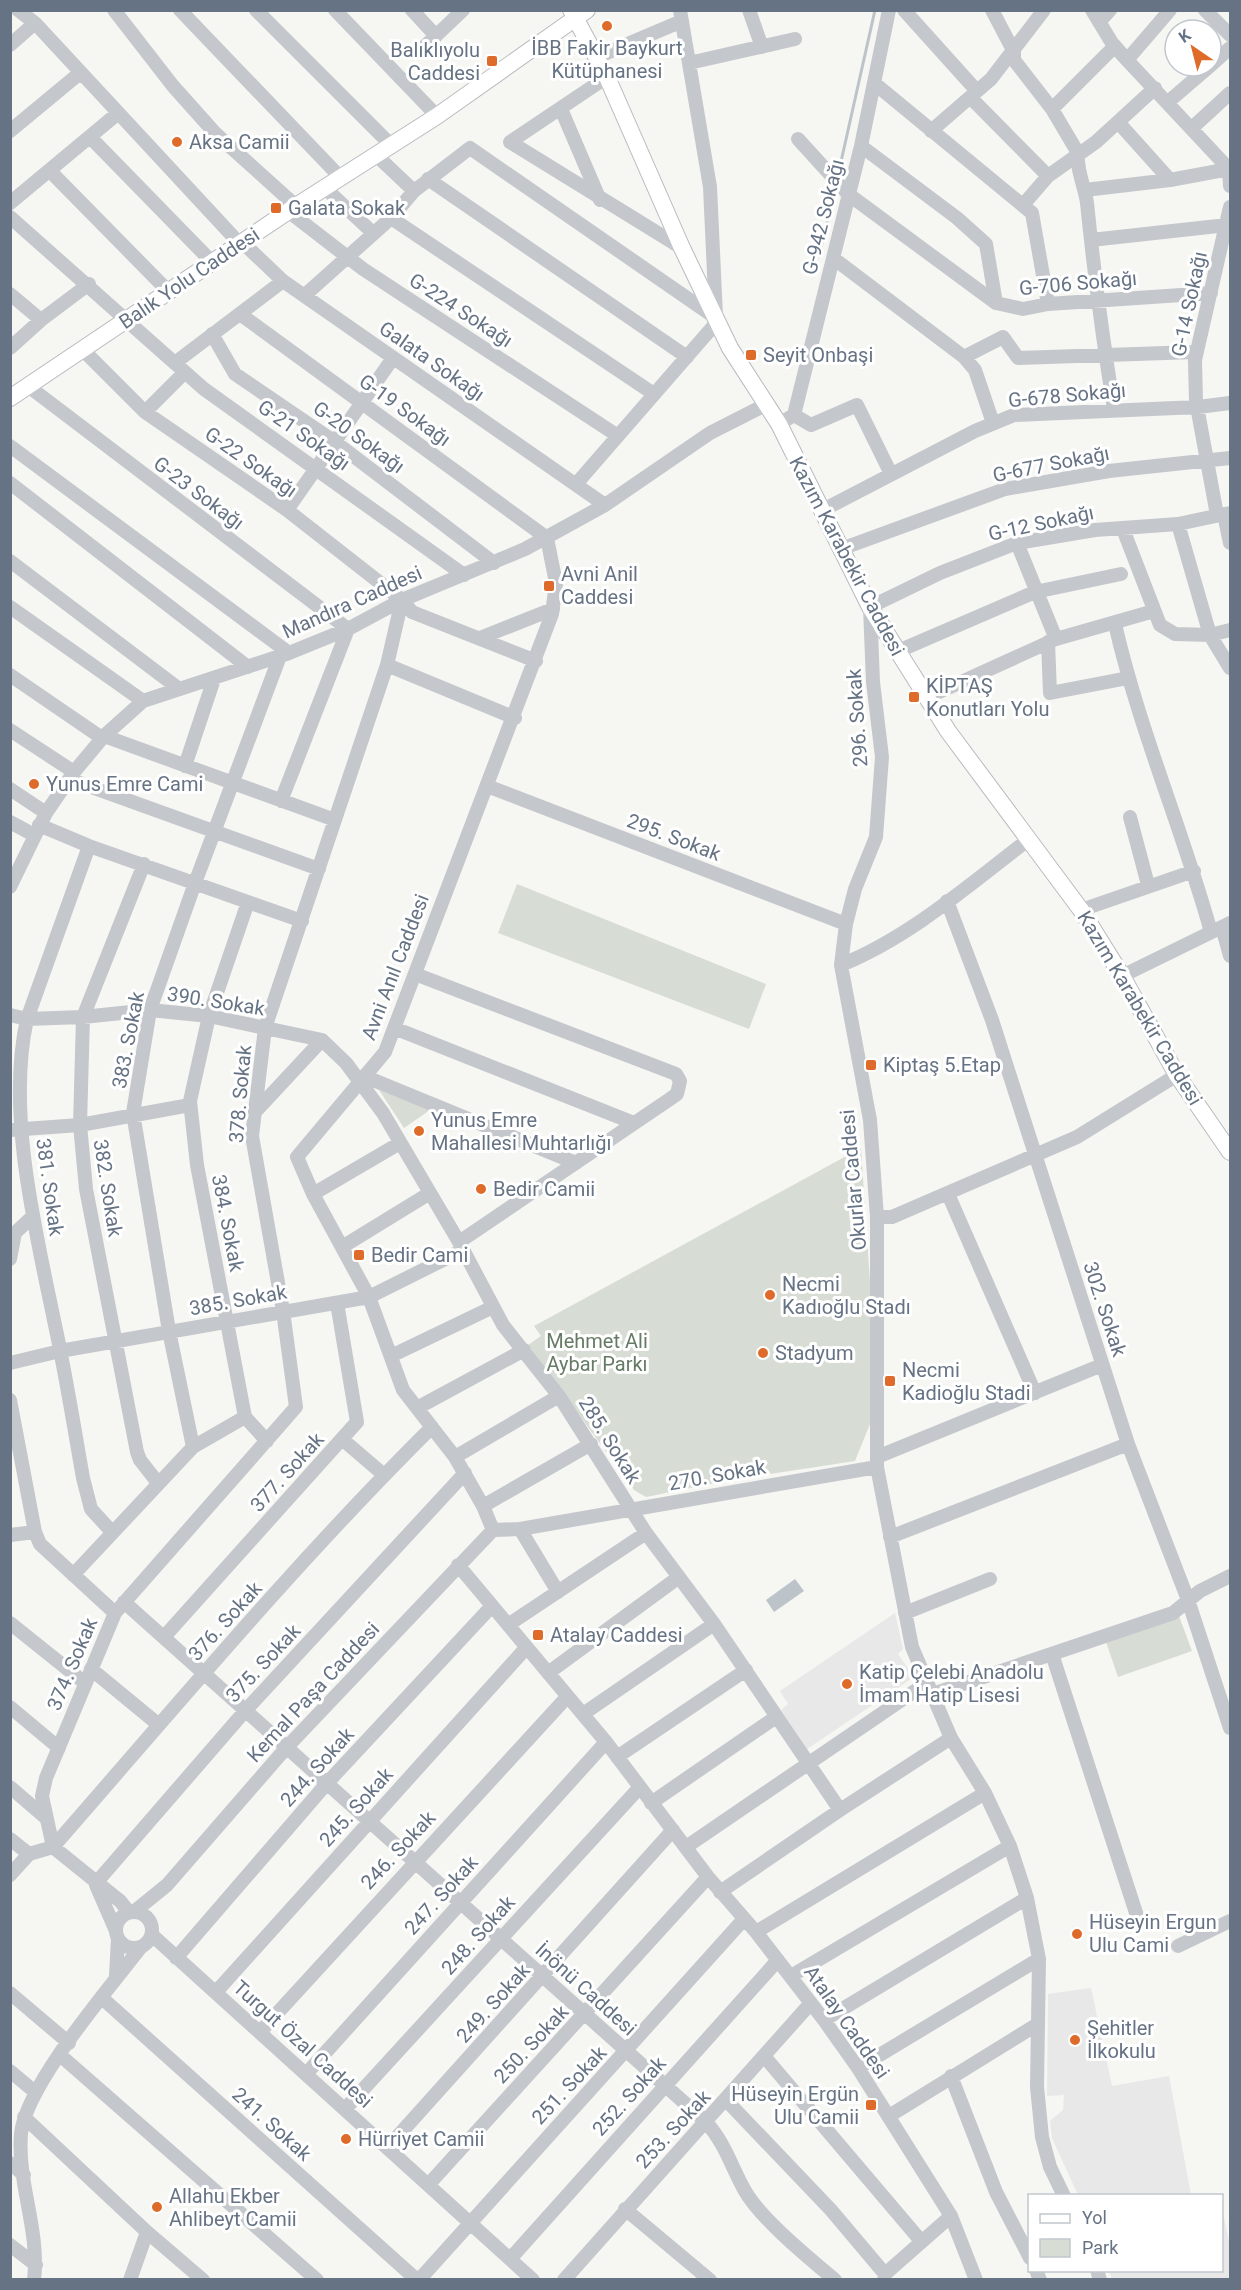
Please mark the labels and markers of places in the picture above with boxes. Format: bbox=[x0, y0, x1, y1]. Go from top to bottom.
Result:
marker: İBB Fakir Baykurt Kütüphanesi bbox=[600, 19, 614, 33]
place label: İBB Fakir Baykurt Kütüphanesi bbox=[531, 36, 683, 83]
place label: Balıklıyolu Caddesi bbox=[390, 38, 480, 85]
marker: Balıklıyolu Caddesi bbox=[485, 54, 499, 68]
place label: Aksa Camii bbox=[189, 130, 290, 154]
marker: Aksa Camii bbox=[170, 135, 184, 149]
place label: Galata Sokak bbox=[288, 196, 406, 220]
marker: Galata Sokak bbox=[269, 201, 283, 215]
place label: Seyit Onbaşi bbox=[763, 343, 873, 367]
marker: Seyit Onbaşi bbox=[744, 348, 758, 362]
place label: Avni Anil Caddesi bbox=[561, 562, 638, 609]
marker: Avni Anil Caddesi bbox=[542, 579, 556, 593]
place label: KİPTAŞ Konutları Yolu bbox=[926, 674, 1049, 721]
marker: KİPTAŞ Konutları Yolu bbox=[907, 690, 921, 704]
place label: Yunus Emre Cami bbox=[46, 772, 203, 796]
marker: Yunus Emre Cami bbox=[27, 777, 41, 791]
place label: Kiptaş 5.Etap bbox=[883, 1053, 1001, 1077]
marker: Kiptaş 5.Etap bbox=[864, 1058, 878, 1072]
place label: Yunus Emre Mahallesi Muhtarlığı bbox=[431, 1108, 611, 1155]
marker: Yunus Emre Mahallesi Muhtarlığı bbox=[412, 1124, 426, 1138]
place label: Bedir Camii bbox=[493, 1177, 595, 1201]
marker: Bedir Camii bbox=[474, 1182, 488, 1196]
place label: Bedir Cami bbox=[371, 1243, 468, 1267]
marker: Bedir Cami bbox=[352, 1248, 366, 1262]
place label: Necmi Kadıoğlu Stadı bbox=[782, 1272, 911, 1319]
marker: Necmi Kadıoğlu Stadı bbox=[763, 1288, 777, 1302]
place label: Stadyum bbox=[775, 1341, 854, 1365]
marker: Stadyum bbox=[756, 1346, 770, 1360]
place label: Necmi Kadioğlu Stadi bbox=[902, 1358, 1031, 1405]
marker: Necmi Kadioğlu Stadi bbox=[883, 1374, 897, 1388]
place label: Atalay Caddesi bbox=[550, 1623, 683, 1647]
marker: Atalay Caddesi bbox=[531, 1628, 545, 1642]
place label: Katip Çelebi Anadolu İmam Hatip Lisesi bbox=[859, 1660, 1044, 1707]
marker: Katip Çelebi Anadolu İmam Hatip Lisesi bbox=[840, 1677, 854, 1691]
place label: Hüseyin Ergun Ulu Cami bbox=[1089, 1910, 1217, 1957]
marker: Hüseyin Ergun Ulu Cami bbox=[1070, 1927, 1084, 1941]
place label: Şehitler İlkokulu bbox=[1087, 2016, 1156, 2063]
marker: Şehitler İlkokulu bbox=[1068, 2033, 1082, 2047]
place label: Hüseyin Ergün Ulu Camii bbox=[731, 2082, 859, 2129]
marker: Hüseyin Ergün Ulu Camii bbox=[864, 2098, 878, 2112]
place label: Hürriyet Camii bbox=[358, 2127, 484, 2151]
marker: Hürriyet Camii bbox=[339, 2132, 353, 2146]
place label: Allahu Ekber Ahlibeyt Camii bbox=[169, 2184, 297, 2231]
marker: Allahu Ekber Ahlibeyt Camii bbox=[150, 2200, 164, 2214]

